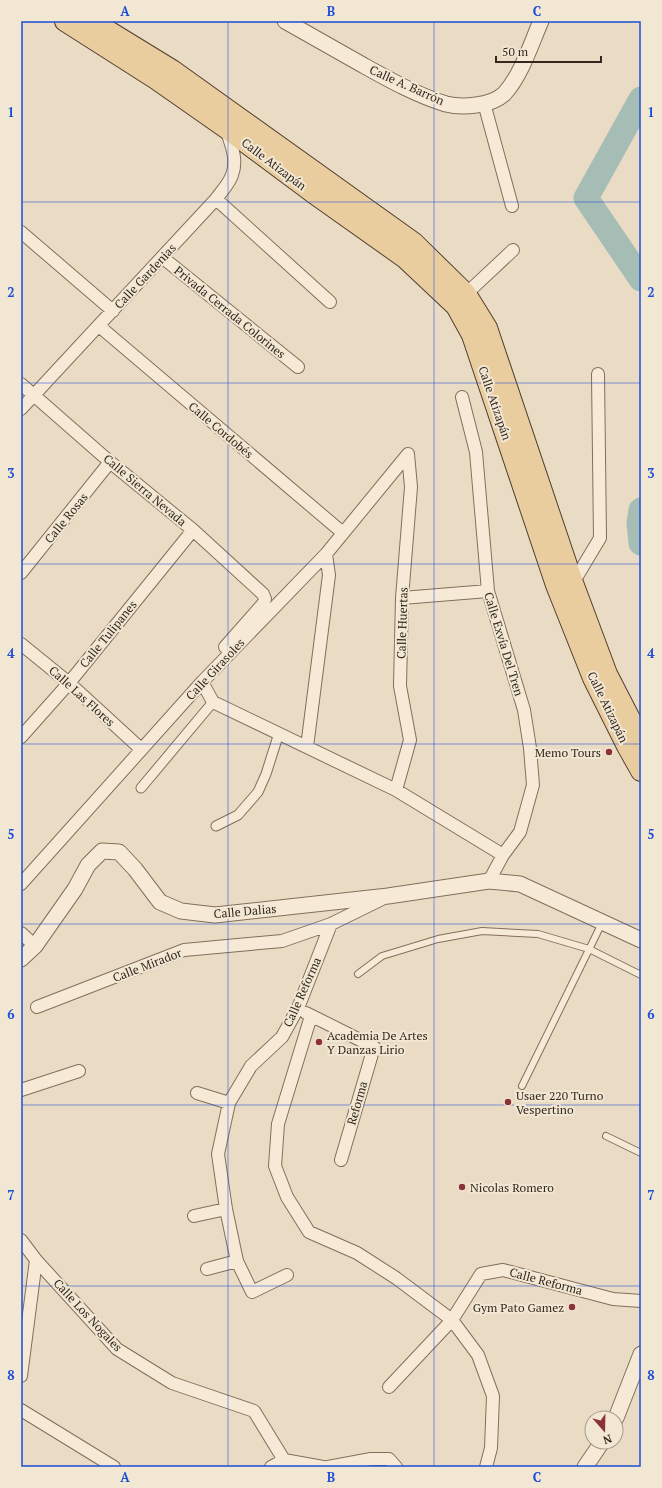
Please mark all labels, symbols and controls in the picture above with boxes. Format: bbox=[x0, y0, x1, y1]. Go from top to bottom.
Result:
text: A bbox=[120, 2, 130, 20]
text: B bbox=[327, 2, 335, 20]
text: C bbox=[533, 2, 541, 20]
scale bar bbox=[496, 38, 601, 64]
text: 50 m bbox=[502, 44, 529, 59]
street label: Calle A. Barrón bbox=[367, 62, 447, 108]
text: 1 bbox=[7, 103, 15, 121]
text: 1 bbox=[647, 103, 655, 121]
street label: Calle Atizapán bbox=[239, 135, 309, 193]
street label: Calle Gardenias bbox=[111, 240, 179, 312]
street label: Privada Cerrada Colorines bbox=[171, 263, 289, 361]
text: 2 bbox=[7, 283, 15, 301]
text: 2 bbox=[647, 283, 655, 301]
street label: Calle Atizapán bbox=[475, 364, 515, 442]
street label: Calle Cordobés bbox=[186, 399, 256, 461]
street label: Calle Sierra Nevada bbox=[100, 451, 190, 529]
text: 3 bbox=[7, 464, 15, 482]
text: 3 bbox=[647, 464, 655, 482]
street label: Calle Rosas bbox=[41, 490, 91, 546]
street label: Calle Huertas bbox=[393, 587, 411, 659]
street label: Calle Exvía Del Tren bbox=[481, 590, 527, 698]
street label: Calle Tulipanes bbox=[76, 597, 140, 671]
street label: Calle Girasoles bbox=[183, 635, 247, 703]
text: 4 bbox=[7, 644, 15, 662]
text: 4 bbox=[647, 644, 655, 662]
street label: Calle Las Flores bbox=[46, 663, 118, 729]
street label: Calle Atizapán bbox=[584, 669, 632, 745]
place label: Memo Tours bbox=[535, 745, 601, 760]
marker: Memo Tours bbox=[604, 747, 614, 757]
text: 5 bbox=[7, 825, 15, 843]
text: 5 bbox=[647, 825, 655, 843]
street label: Calle Dalias bbox=[213, 901, 277, 921]
street label: Calle Mirador bbox=[110, 945, 184, 985]
street label: Calle Reforma bbox=[280, 955, 324, 1029]
text: 6 bbox=[7, 1005, 15, 1023]
text: 6 bbox=[647, 1005, 655, 1023]
place label: Academia De Artes Y Danzas Lirio bbox=[327, 1028, 428, 1057]
marker: Academia De Artes Y Danzas Lirio bbox=[314, 1037, 324, 1047]
street label: Reforma bbox=[344, 1079, 370, 1127]
place label: Usaer 220 Turno Vespertino bbox=[516, 1088, 604, 1117]
marker: Usaer 220 Turno Vespertino bbox=[503, 1097, 513, 1107]
place label: Nicolas Romero bbox=[470, 1180, 554, 1195]
marker: Nicolas Romero bbox=[457, 1182, 467, 1192]
text: 7 bbox=[7, 1186, 15, 1204]
text: 7 bbox=[647, 1186, 655, 1204]
street label: Calle Reforma bbox=[508, 1264, 584, 1298]
street label: Calle Los Nogales bbox=[50, 1276, 126, 1354]
place label: Gym Pato Gamez bbox=[473, 1300, 564, 1315]
marker: Gym Pato Gamez bbox=[567, 1302, 577, 1312]
text: 8 bbox=[7, 1366, 15, 1384]
text: 8 bbox=[647, 1366, 655, 1384]
north arrow bbox=[584, 1410, 624, 1450]
text: N bbox=[600, 1431, 614, 1448]
text: A bbox=[120, 1468, 130, 1486]
text: B bbox=[327, 1468, 335, 1486]
text: C bbox=[533, 1468, 541, 1486]

